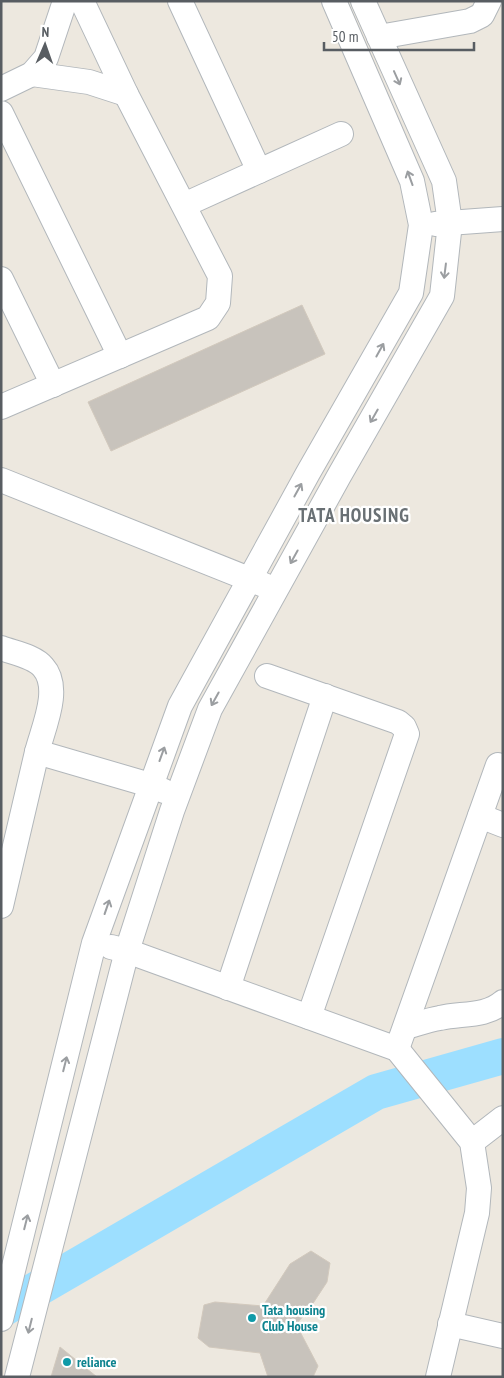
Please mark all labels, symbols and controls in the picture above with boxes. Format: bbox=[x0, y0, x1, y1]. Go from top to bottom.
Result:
north arrow bbox=[20, 20, 70, 70]
scale bar bbox=[324, 20, 474, 52]
text: N bbox=[41, 23, 50, 41]
text: 50 m bbox=[332, 27, 358, 46]
one-way arrow bbox=[393, 70, 403, 85]
one-way arrow bbox=[405, 171, 414, 186]
one-way arrow bbox=[440, 263, 450, 279]
one-way arrow bbox=[375, 342, 385, 357]
one-way arrow bbox=[368, 408, 378, 422]
one-way arrow bbox=[293, 483, 303, 498]
district label: TATA HOUSING bbox=[298, 503, 410, 527]
one-way arrow bbox=[288, 550, 298, 564]
one-way arrow bbox=[210, 692, 220, 707]
one-way arrow bbox=[158, 747, 167, 762]
one-way arrow bbox=[103, 900, 112, 915]
one-way arrow bbox=[61, 1056, 70, 1072]
one-way arrow bbox=[22, 1214, 31, 1230]
place label: Tata housing Club House bbox=[262, 1301, 325, 1335]
marker: Tata housing Club House bbox=[246, 1312, 258, 1324]
one-way arrow bbox=[25, 1318, 34, 1334]
place label: reliance bbox=[77, 1353, 116, 1371]
marker: reliance bbox=[61, 1356, 73, 1368]

